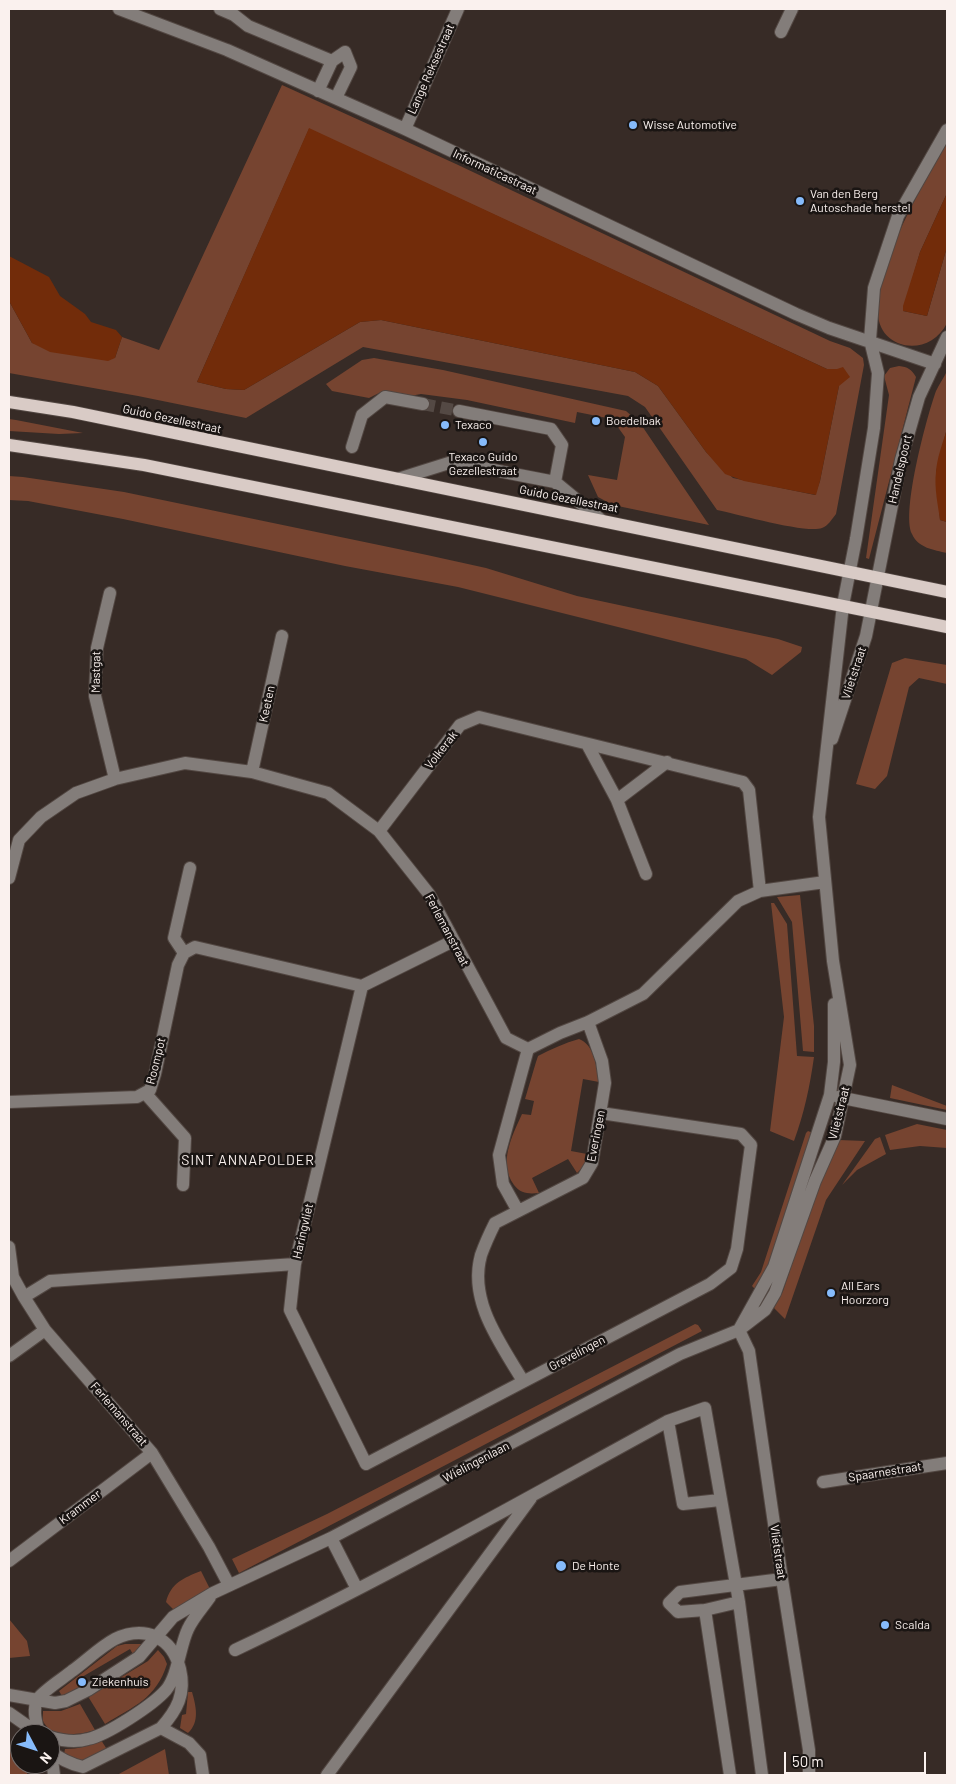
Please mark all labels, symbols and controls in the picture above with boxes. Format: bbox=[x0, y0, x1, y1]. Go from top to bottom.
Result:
street label: Lange Reksestraat bbox=[405, 22, 457, 116]
place label: Wisse Automotive bbox=[643, 118, 737, 132]
marker: Wisse Automotive bbox=[627, 119, 639, 131]
street label: Informaticastraat bbox=[451, 146, 539, 198]
place label: Van den Berg Autoschade herstel bbox=[810, 187, 911, 215]
marker: Van den Berg Autoschade herstel bbox=[794, 195, 806, 207]
street label: Guido Gezellestraat bbox=[121, 401, 223, 437]
place label: Boedelbak bbox=[606, 414, 661, 428]
marker: Boedelbak bbox=[590, 415, 602, 427]
place label: Texaco bbox=[455, 418, 492, 432]
marker: Texaco bbox=[439, 419, 451, 431]
street label: Handelspoort bbox=[885, 433, 915, 505]
marker: Texaco Guido Gezellestraat bbox=[477, 436, 489, 448]
place label: Texaco Guido Gezellestraat bbox=[448, 450, 518, 478]
street label: Guido Gezellestraat bbox=[518, 482, 620, 516]
street label: Vlietstraat bbox=[839, 645, 869, 701]
street label: Mastgat bbox=[88, 651, 104, 693]
street label: Keeten bbox=[256, 684, 278, 724]
street label: Volkerak bbox=[422, 728, 460, 772]
street label: Ferlemanstraat bbox=[422, 891, 472, 969]
street label: Roompot bbox=[143, 1036, 169, 1086]
street label: Vlietstraat bbox=[825, 1085, 853, 1141]
street label: Everingen bbox=[584, 1109, 608, 1163]
district label: SINT ANNAPOLDER bbox=[179, 1152, 317, 1168]
street label: Haringvliet bbox=[290, 1202, 316, 1260]
place label: All Ears Hoorzorg bbox=[841, 1279, 889, 1307]
marker: All Ears Hoorzorg bbox=[825, 1287, 837, 1299]
street label: Grevelingen bbox=[547, 1332, 607, 1374]
street label: Ferlemanstraat bbox=[87, 1379, 151, 1449]
street label: Wielingenlaan bbox=[440, 1438, 512, 1486]
street label: Spaarnestraat bbox=[847, 1459, 923, 1485]
street label: Krammer bbox=[56, 1487, 104, 1527]
street label: Vlietstraat bbox=[767, 1524, 789, 1580]
marker: De Honte bbox=[554, 1559, 568, 1573]
place label: De Honte bbox=[572, 1559, 620, 1573]
place label: Scalda bbox=[895, 1618, 930, 1632]
marker: Scalda bbox=[879, 1619, 891, 1631]
place label: Ziekenhuis bbox=[92, 1675, 148, 1689]
marker: Ziekenhuis bbox=[76, 1676, 88, 1688]
north arrow bbox=[10, 1724, 60, 1774]
scale bar bbox=[786, 1742, 928, 1774]
text: N bbox=[37, 1749, 56, 1767]
text: 50 m bbox=[792, 1752, 824, 1770]

